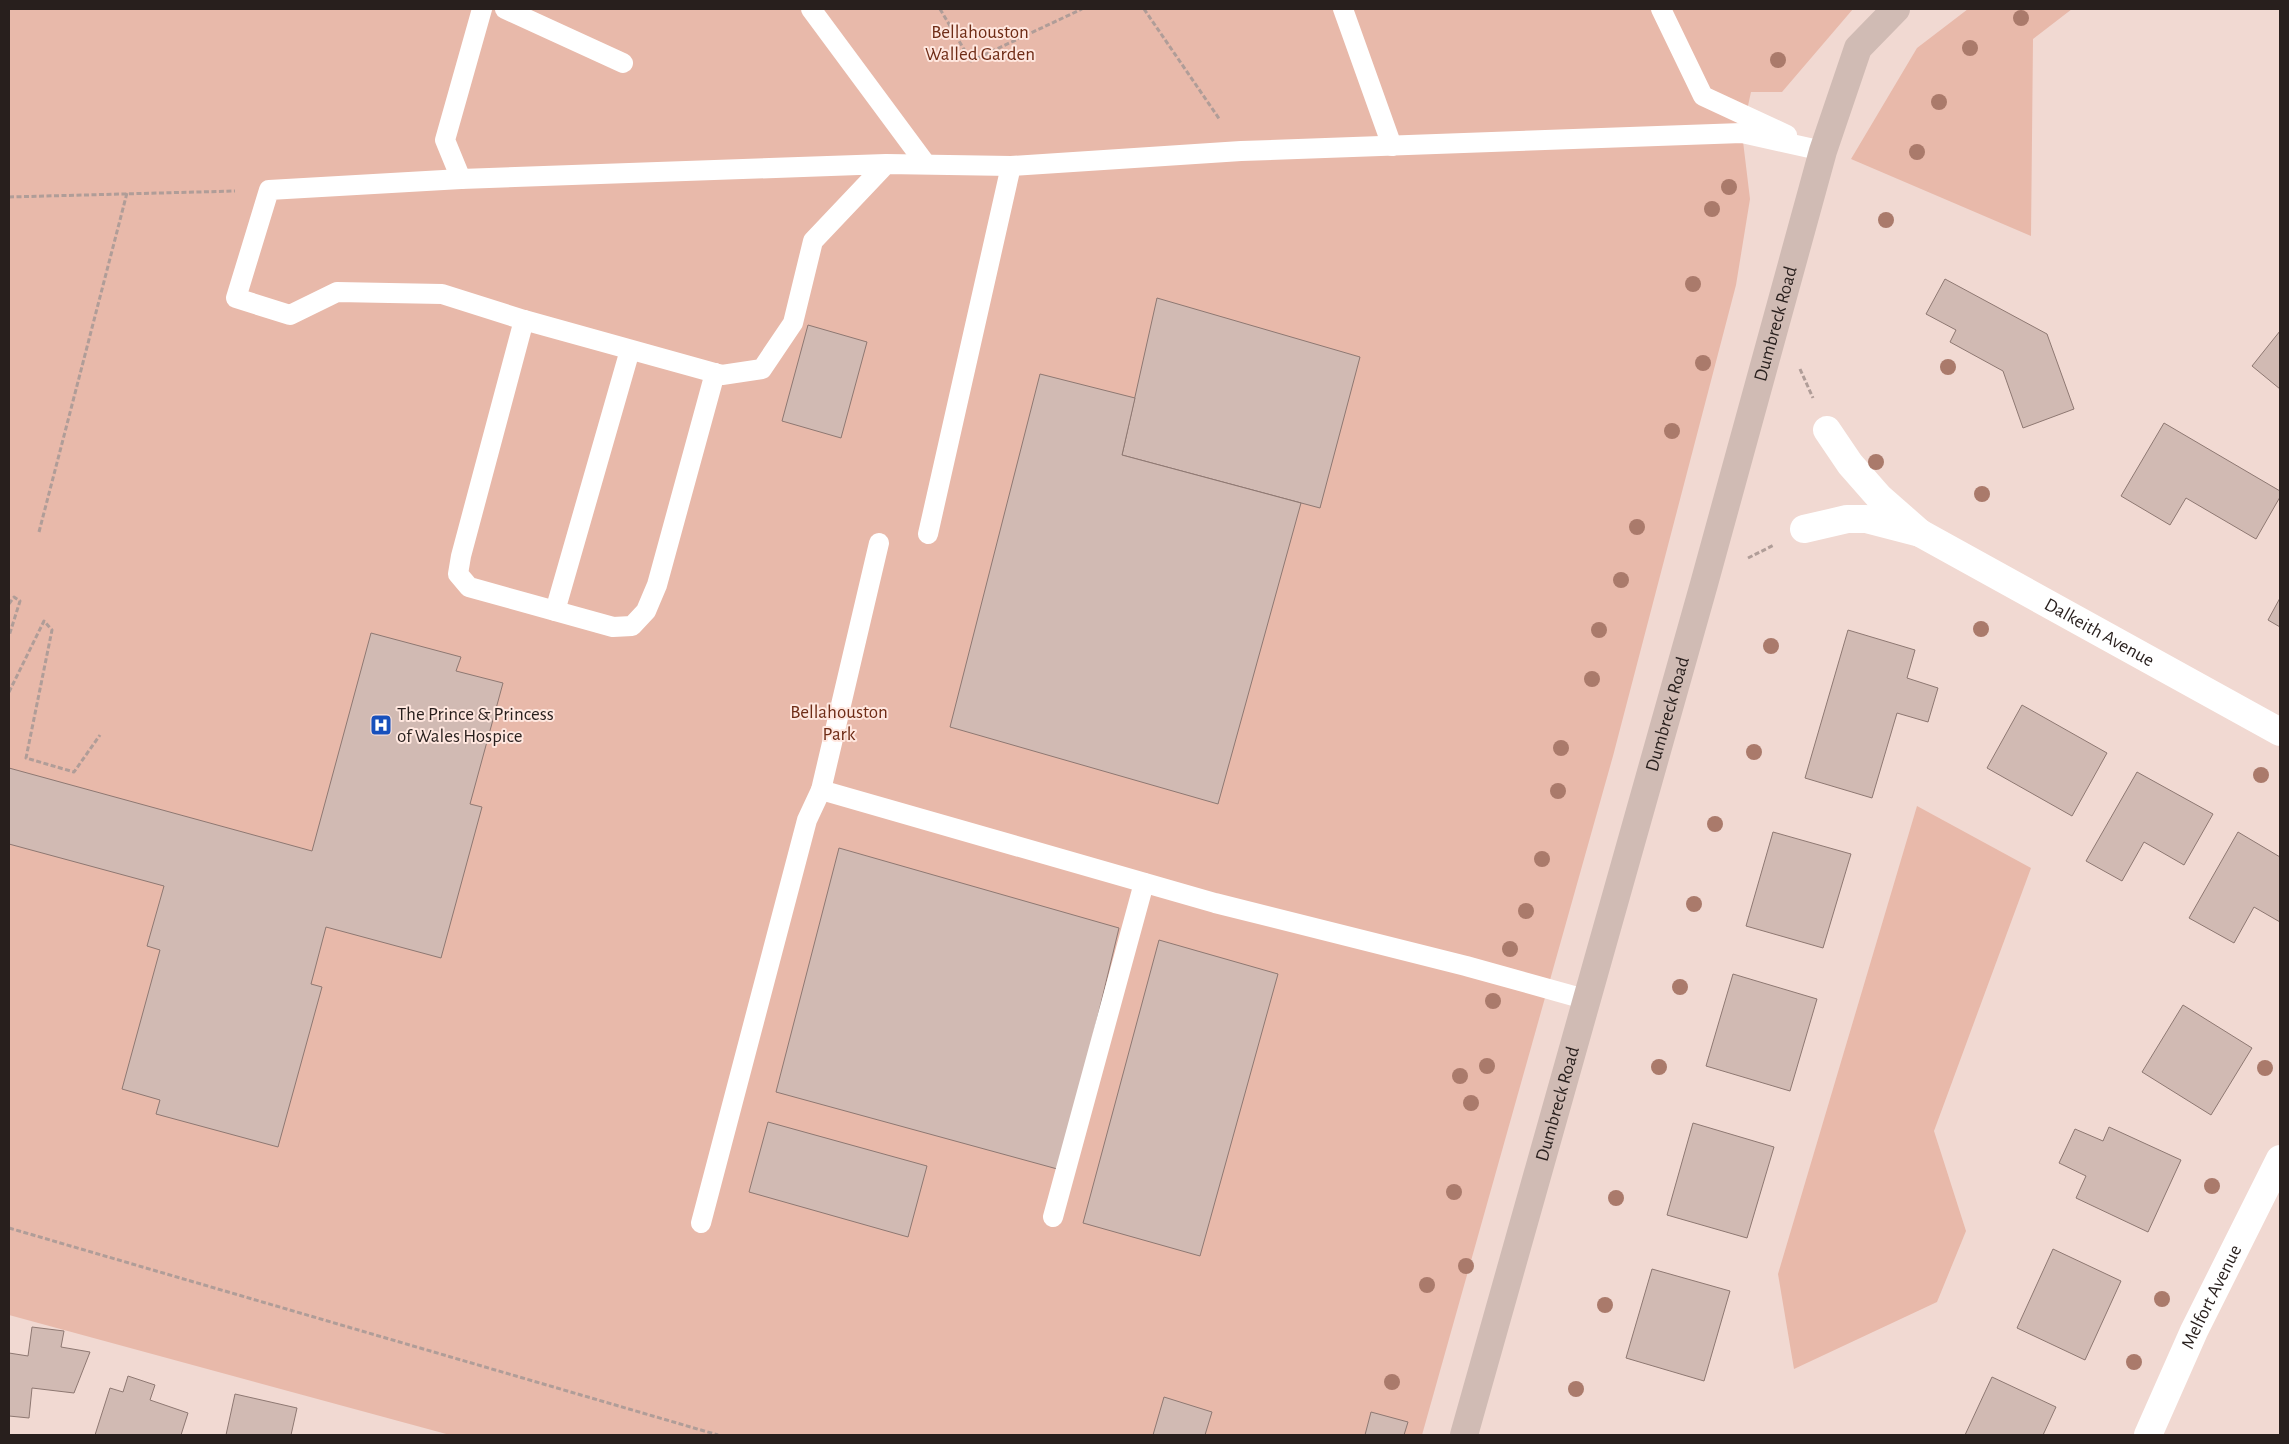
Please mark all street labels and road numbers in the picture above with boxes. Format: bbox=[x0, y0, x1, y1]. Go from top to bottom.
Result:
street label: Dumbreck Road bbox=[1751, 264, 1800, 383]
street label: Dalkeith Avenue bbox=[2041, 594, 2157, 670]
street label: Dumbreck Road bbox=[1642, 654, 1693, 774]
street label: Dumbreck Road bbox=[1532, 1044, 1583, 1163]
street label: Melfort Avenue bbox=[2178, 1242, 2245, 1352]

